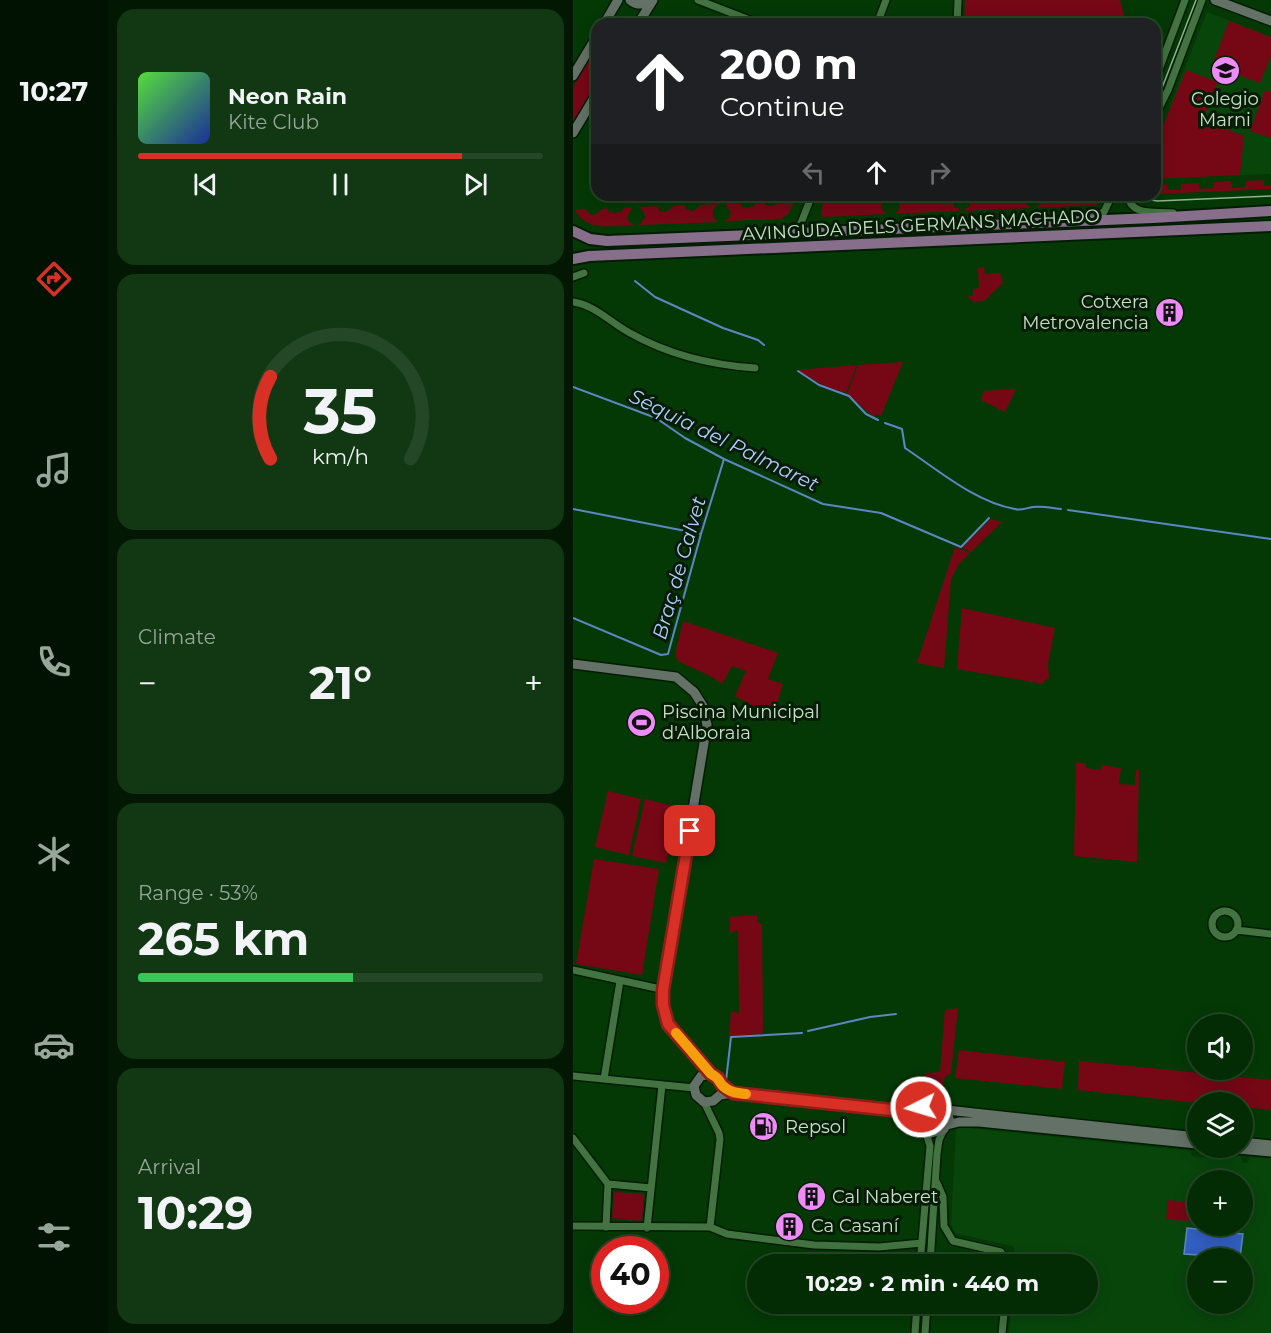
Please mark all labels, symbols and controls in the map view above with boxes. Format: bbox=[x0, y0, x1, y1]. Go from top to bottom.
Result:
text: 200 m bbox=[720, 38, 858, 90]
icon: ahead bbox=[621, 42, 699, 120]
school or university icon: Colegio Marni bbox=[1209, 54, 1241, 86]
text: 10:27 bbox=[20, 75, 88, 108]
text: Neon Rain bbox=[228, 83, 347, 110]
place label: Colegio Marni bbox=[1191, 88, 1259, 131]
text: Continue bbox=[720, 90, 845, 123]
text: Kite Club bbox=[228, 110, 319, 134]
icon: left bbox=[797, 156, 830, 189]
icon: ahead bbox=[860, 156, 893, 189]
icon: right bbox=[923, 156, 956, 189]
icon: previous bbox=[189, 168, 222, 201]
icon: pause bbox=[324, 168, 357, 201]
icon: next bbox=[459, 168, 492, 201]
street label: AVINGUDA DELS GERMANS MACHADO bbox=[742, 205, 1100, 245]
icon: directions bbox=[33, 258, 75, 300]
place label: Cotxera Metrovalencia bbox=[1022, 291, 1149, 334]
building icon: Cotxera Metrovalencia bbox=[1154, 296, 1186, 328]
text: 35 bbox=[303, 373, 377, 449]
water label: Séquia del Palmaret bbox=[625, 384, 823, 496]
text: km/h bbox=[312, 443, 369, 469]
icon: music bbox=[33, 449, 75, 491]
water label: Braç de Calvet bbox=[647, 494, 711, 642]
text: Climate bbox=[138, 625, 216, 649]
icon: phone bbox=[33, 641, 75, 683]
text: 21° bbox=[309, 655, 372, 710]
text: − bbox=[138, 663, 157, 703]
text: + bbox=[524, 663, 543, 703]
place label: Piscina Municipal d'Alboraia bbox=[662, 701, 820, 744]
sports icon: Piscina Municipal d'Alboraia bbox=[625, 706, 657, 738]
pin bbox=[664, 805, 715, 856]
icon: arrive bbox=[673, 814, 706, 847]
icon: climate bbox=[33, 833, 75, 875]
text: Range · 53% bbox=[138, 881, 258, 905]
text: 265 km bbox=[138, 911, 309, 966]
map controls bbox=[1187, 1014, 1253, 1314]
button: sound bbox=[1187, 1014, 1253, 1080]
icon: car bbox=[33, 1024, 75, 1066]
position arrow bbox=[889, 1075, 953, 1139]
button: layers bbox=[1187, 1092, 1253, 1158]
fuel station icon: Repsol bbox=[748, 1111, 780, 1143]
place label: Repsol bbox=[785, 1116, 846, 1138]
text: Arrival bbox=[138, 1155, 201, 1179]
button: + bbox=[1187, 1170, 1253, 1236]
building icon: Cal Naberet bbox=[795, 1181, 827, 1213]
text: 10:29 bbox=[138, 1185, 253, 1240]
place label: Cal Naberet bbox=[832, 1186, 938, 1208]
building icon: Ca Casaní bbox=[774, 1210, 806, 1242]
place label: Ca Casaní bbox=[811, 1215, 900, 1237]
icon: filters bbox=[33, 1216, 75, 1258]
speed limit sign: 40 bbox=[591, 1236, 669, 1314]
button: − bbox=[1187, 1248, 1253, 1314]
text: 10:29 · 2 min · 440 m bbox=[806, 1270, 1039, 1297]

